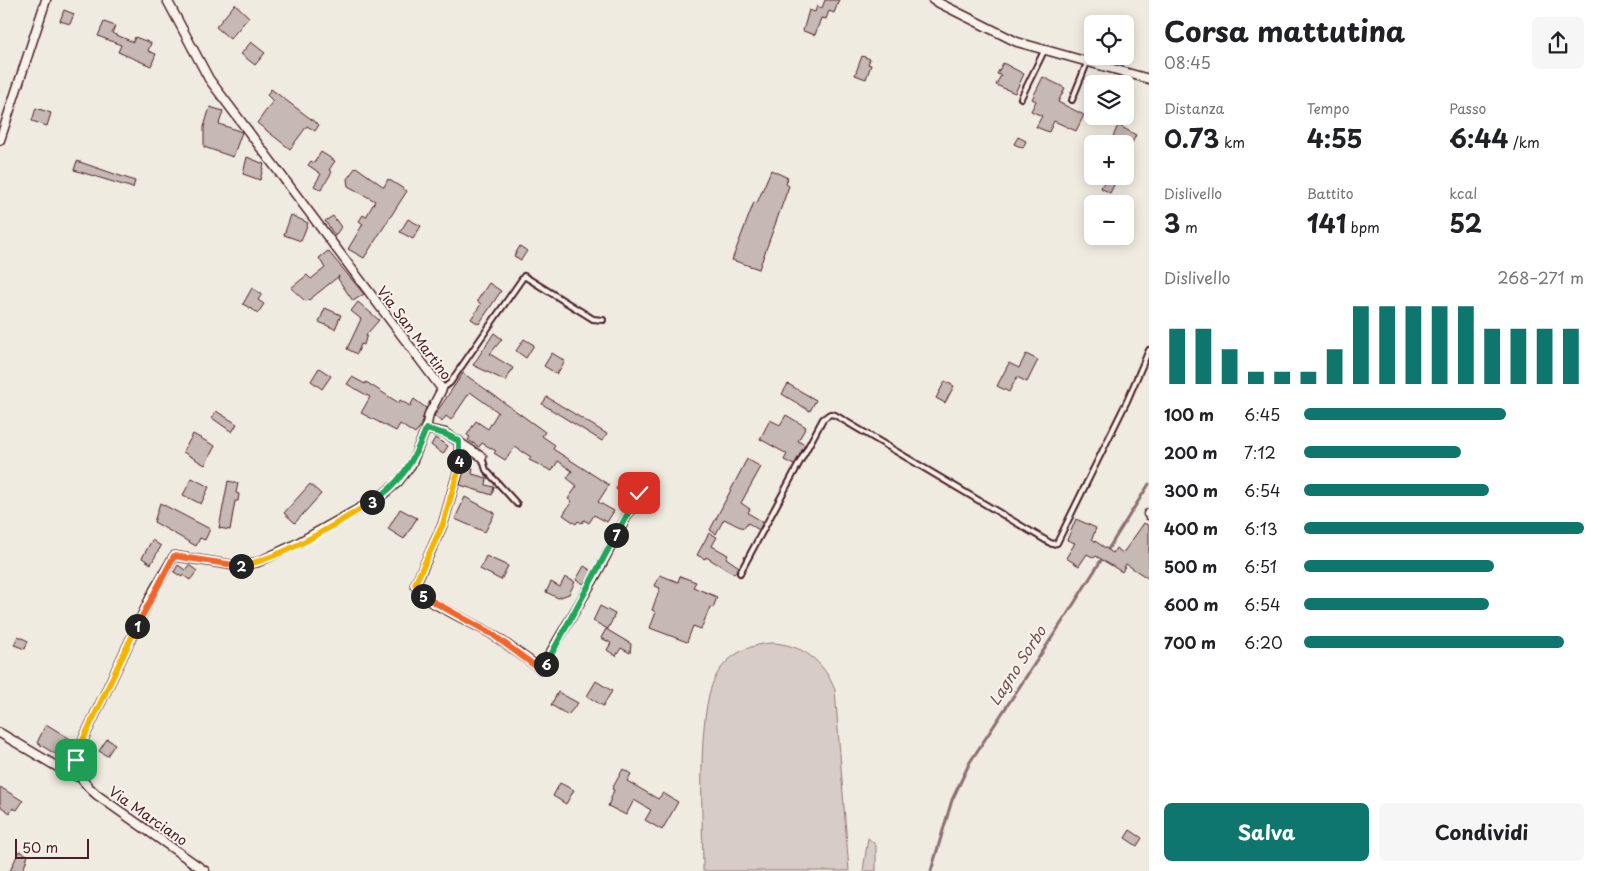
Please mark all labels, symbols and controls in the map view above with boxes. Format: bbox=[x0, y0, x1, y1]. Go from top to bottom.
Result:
text: Corsa mattutina bbox=[1164, 9, 1405, 52]
map controls bbox=[1084, 15, 1134, 245]
button: locate bbox=[1084, 15, 1134, 65]
button: share bbox=[1532, 17, 1584, 69]
text: 08:45 bbox=[1164, 50, 1211, 74]
button: layers bbox=[1084, 75, 1134, 125]
text: Distanza bbox=[1164, 98, 1224, 119]
text: Tempo bbox=[1307, 98, 1349, 119]
text: Passo bbox=[1449, 98, 1486, 119]
text: 0.73 bbox=[1164, 119, 1219, 157]
text: 4:55 bbox=[1307, 119, 1363, 157]
text: 6:44 bbox=[1449, 119, 1508, 157]
text: km bbox=[1219, 132, 1245, 153]
text: /km bbox=[1508, 132, 1540, 153]
button: + bbox=[1084, 135, 1134, 185]
text: Dislivello bbox=[1164, 183, 1222, 204]
text: Battito bbox=[1307, 183, 1354, 204]
text: kcal bbox=[1449, 183, 1477, 204]
button: − bbox=[1084, 195, 1134, 245]
text: 3 bbox=[1164, 204, 1180, 242]
text: 141 bbox=[1307, 204, 1346, 242]
text: 52 bbox=[1449, 204, 1482, 242]
text: m bbox=[1180, 217, 1198, 238]
text: bpm bbox=[1346, 217, 1380, 238]
text: Dislivello bbox=[1164, 265, 1230, 289]
text: 268–271 m bbox=[1497, 265, 1584, 289]
street label: Via San Martino bbox=[372, 281, 457, 384]
text: 100 m bbox=[1164, 402, 1214, 426]
text: 6:45 bbox=[1244, 402, 1280, 426]
text: 200 m bbox=[1164, 440, 1218, 464]
text: 7:12 bbox=[1244, 440, 1276, 464]
pin: 4 bbox=[446, 448, 472, 474]
text: 4 bbox=[455, 451, 464, 472]
pin bbox=[618, 472, 660, 514]
text: 300 m bbox=[1164, 478, 1218, 502]
text: 6:54 bbox=[1244, 478, 1281, 502]
icon: check bbox=[625, 479, 653, 507]
pin: 3 bbox=[360, 490, 384, 514]
text: 3 bbox=[368, 492, 377, 513]
text: 400 m bbox=[1164, 516, 1218, 540]
text: 6:13 bbox=[1244, 516, 1278, 540]
pin: 7 bbox=[604, 522, 628, 548]
text: 7 bbox=[612, 525, 621, 546]
pin: 2 bbox=[228, 554, 254, 578]
text: 500 m bbox=[1164, 554, 1217, 578]
text: 6:51 bbox=[1244, 554, 1277, 578]
text: 2 bbox=[237, 556, 246, 577]
pin: 5 bbox=[410, 584, 436, 608]
text: 5 bbox=[419, 586, 428, 607]
text: 600 m bbox=[1164, 592, 1218, 616]
text: 6:54 bbox=[1244, 592, 1281, 616]
pin: 1 bbox=[124, 614, 150, 638]
text: 1 bbox=[134, 616, 141, 637]
water label: Lagno Sorbo bbox=[982, 620, 1051, 709]
text: 700 m bbox=[1164, 630, 1216, 654]
text: 6:20 bbox=[1244, 630, 1283, 654]
pin: 6 bbox=[534, 652, 558, 676]
text: 6 bbox=[542, 654, 551, 675]
pin bbox=[55, 739, 97, 781]
icon: arrive bbox=[62, 746, 90, 774]
street label: Via Marciano bbox=[105, 781, 192, 851]
button: Salva bbox=[1164, 803, 1369, 861]
button: Condividi bbox=[1379, 803, 1584, 861]
scale bar bbox=[15, 836, 89, 859]
text: 50 m bbox=[22, 837, 58, 858]

